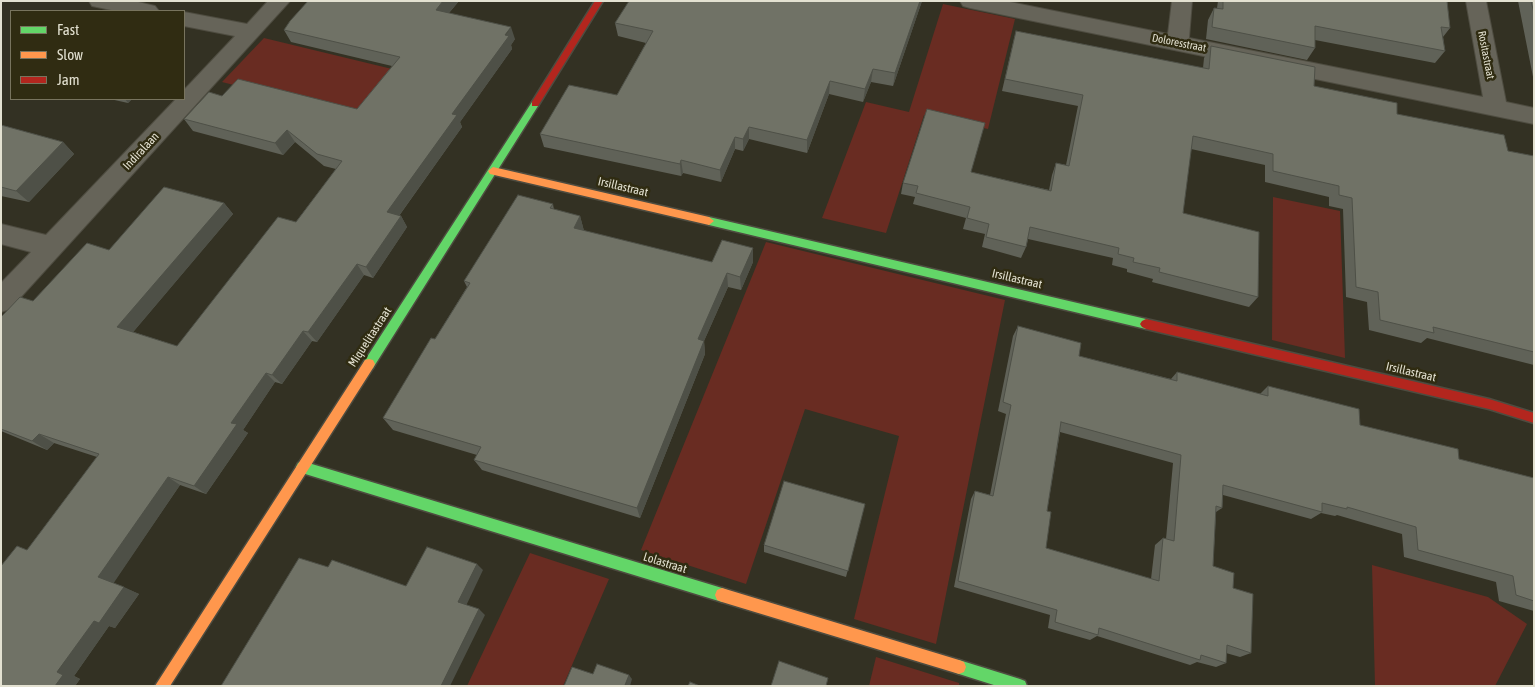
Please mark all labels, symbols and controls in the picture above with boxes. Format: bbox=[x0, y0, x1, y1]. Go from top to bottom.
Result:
legend bbox=[10, 10, 185, 100]
text: Fast bbox=[57, 21, 79, 38]
street label: Rositastraat bbox=[1475, 30, 1497, 80]
street label: Doloresstraat bbox=[1151, 31, 1207, 55]
text: Slow bbox=[57, 46, 83, 63]
text: Jam bbox=[57, 71, 80, 88]
street label: Indiralaan bbox=[120, 129, 162, 173]
street label: Irsillastraat bbox=[596, 174, 650, 200]
street label: Irsillastraat bbox=[990, 266, 1044, 292]
street label: Miquelitastraat bbox=[345, 304, 395, 370]
street label: Irsillastraat bbox=[1384, 359, 1438, 385]
street label: Lolastraat bbox=[642, 550, 688, 576]

